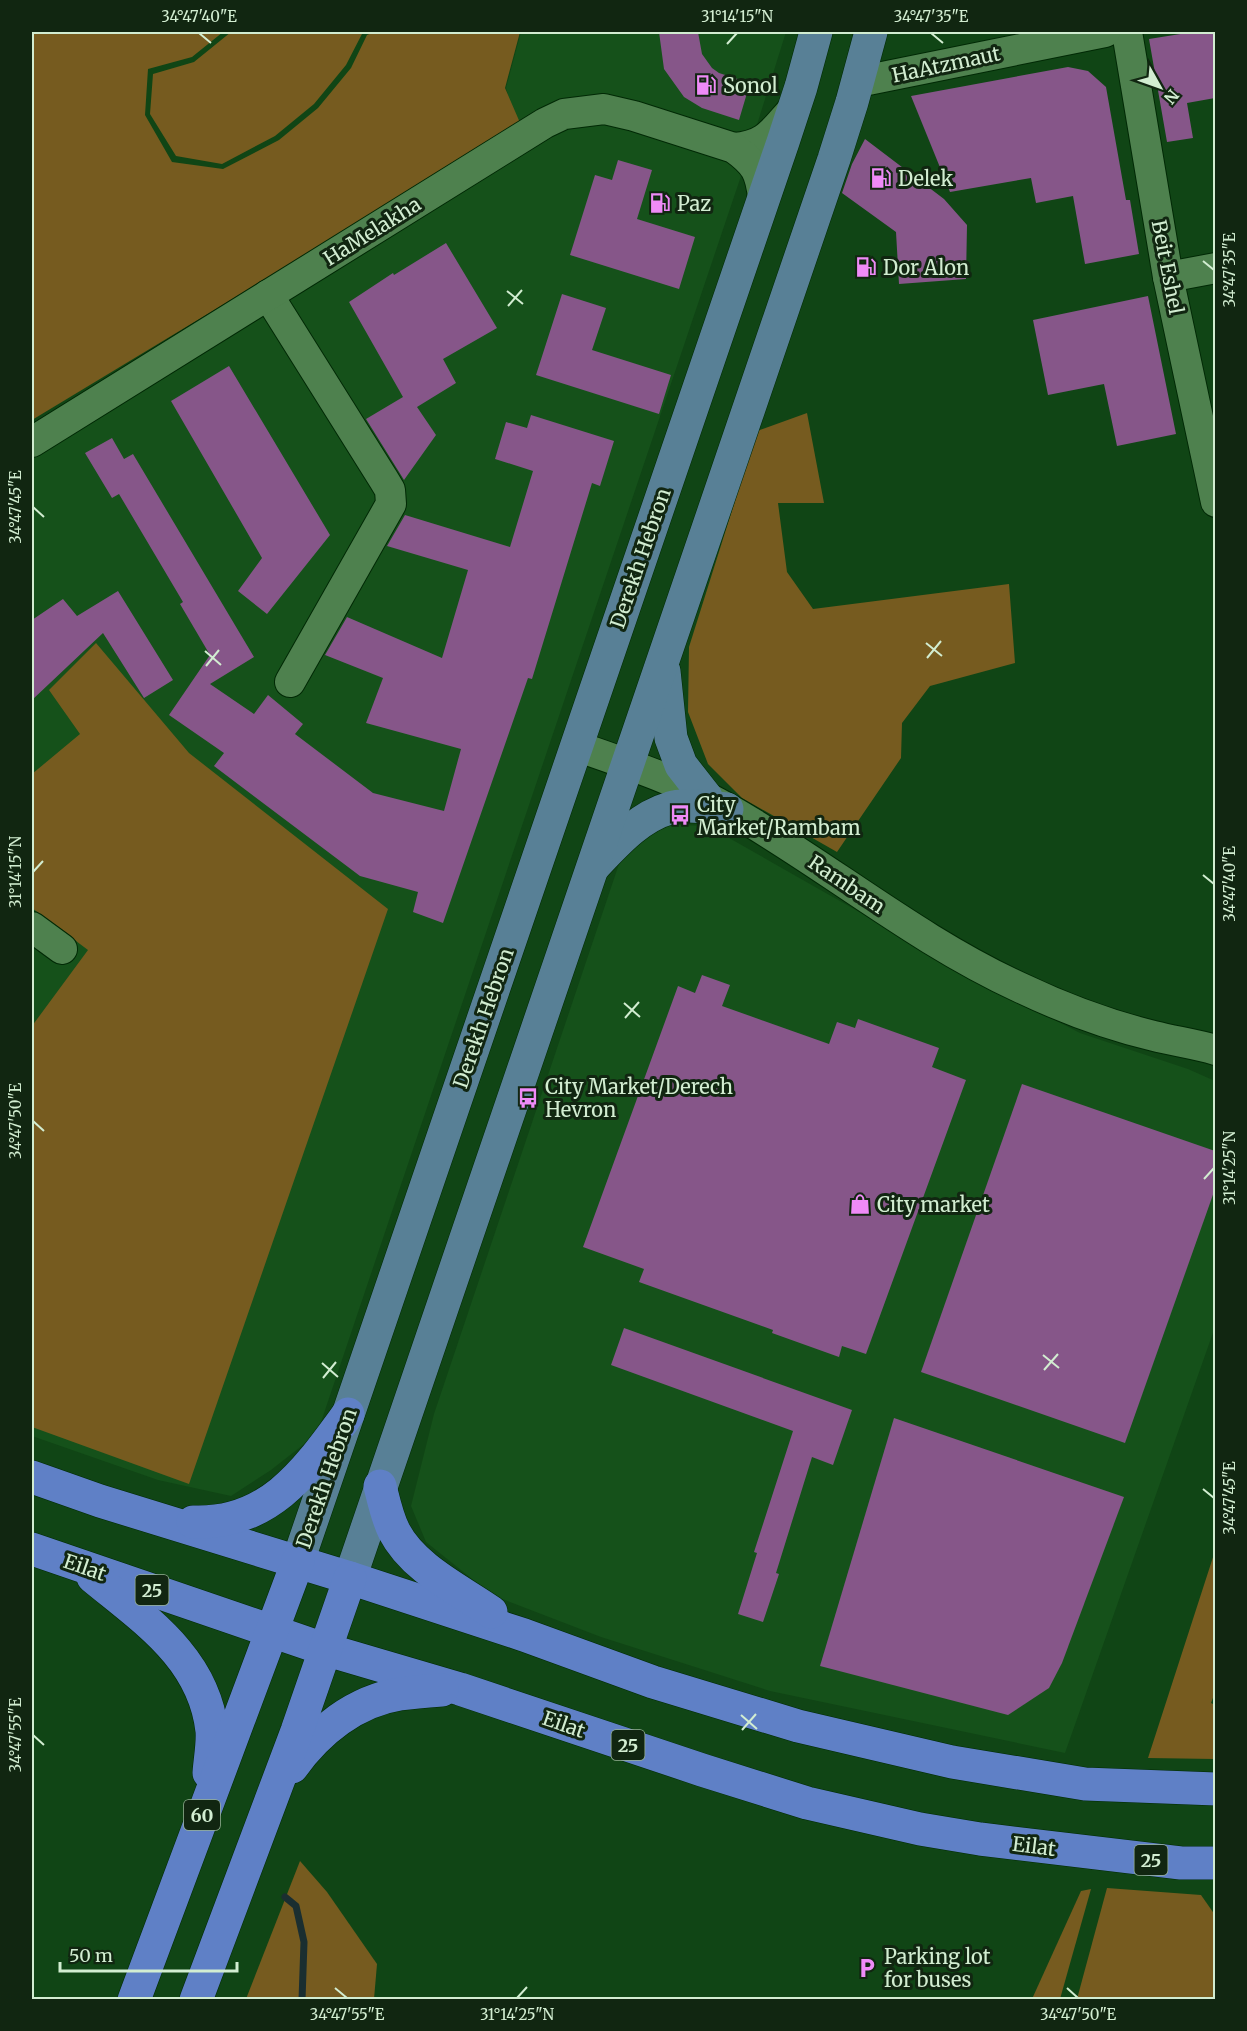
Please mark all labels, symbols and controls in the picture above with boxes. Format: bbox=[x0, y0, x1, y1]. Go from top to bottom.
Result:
text: 34°47'40"E bbox=[161, 7, 237, 26]
text: 31°14'15"N bbox=[701, 7, 773, 26]
text: 34°47'35"E bbox=[894, 7, 969, 26]
street label: HaAtzmaut bbox=[890, 40, 1003, 88]
north arrow bbox=[1130, 57, 1190, 117]
fuel station icon: Sonol bbox=[694, 73, 718, 97]
place label: Sonol bbox=[723, 73, 778, 98]
text: N bbox=[1160, 85, 1183, 108]
fuel station icon: Delek bbox=[869, 166, 893, 190]
place label: Delek bbox=[898, 166, 953, 191]
street label: HaMelakha bbox=[319, 191, 426, 271]
fuel station icon: Paz bbox=[648, 191, 672, 215]
place label: Paz bbox=[677, 191, 711, 216]
street label: Beit Eshel bbox=[1147, 218, 1189, 316]
text: 34°47'35"E bbox=[1220, 232, 1239, 307]
fuel station icon: Dor Alon bbox=[854, 255, 878, 279]
place label: Dor Alon bbox=[883, 255, 969, 280]
text: 34°47'45"E bbox=[6, 470, 25, 544]
street label: Derekh Hebron bbox=[604, 485, 676, 631]
place label: City Market/Rambam bbox=[697, 792, 861, 840]
bus stop icon: City Market/Rambam bbox=[668, 803, 692, 827]
text: 31°14'15"N bbox=[6, 836, 25, 908]
text: 34°47'40"E bbox=[1220, 846, 1239, 922]
street label: Rambam bbox=[804, 849, 890, 919]
street label: Derekh Hebron bbox=[447, 945, 519, 1091]
place label: City Market/Derech Hevron bbox=[545, 1074, 733, 1122]
text: 34°47'50"E bbox=[6, 1082, 25, 1159]
bus stop icon: City Market/Derech Hevron bbox=[516, 1086, 540, 1110]
text: 31°14'25"N bbox=[1220, 1131, 1239, 1205]
shop icon: City market bbox=[848, 1192, 872, 1216]
place label: City market bbox=[877, 1192, 990, 1217]
street label: Derekh Hebron bbox=[290, 1405, 362, 1551]
text: 34°47'45"E bbox=[1220, 1461, 1239, 1535]
street label: Eilat bbox=[60, 1548, 110, 1586]
road number: 25 bbox=[136, 1575, 168, 1605]
text: 34°47'55"E bbox=[6, 1697, 25, 1772]
street label: Eilat bbox=[539, 1705, 589, 1743]
road number: 25 bbox=[612, 1730, 644, 1760]
road number: 60 bbox=[184, 1800, 220, 1830]
street label: Eilat bbox=[1011, 1831, 1057, 1861]
road number: 25 bbox=[1134, 1845, 1168, 1875]
scale bar bbox=[60, 1935, 237, 1973]
text: 50 m bbox=[69, 1944, 113, 1967]
place label: Parking lot for buses bbox=[884, 1944, 991, 1992]
parking icon: Parking lot for buses bbox=[855, 1956, 879, 1980]
text: 34°47'55"E bbox=[310, 2005, 385, 2024]
text: 31°14'25"N bbox=[480, 2005, 554, 2024]
text: 34°47'50"E bbox=[1040, 2005, 1117, 2024]

